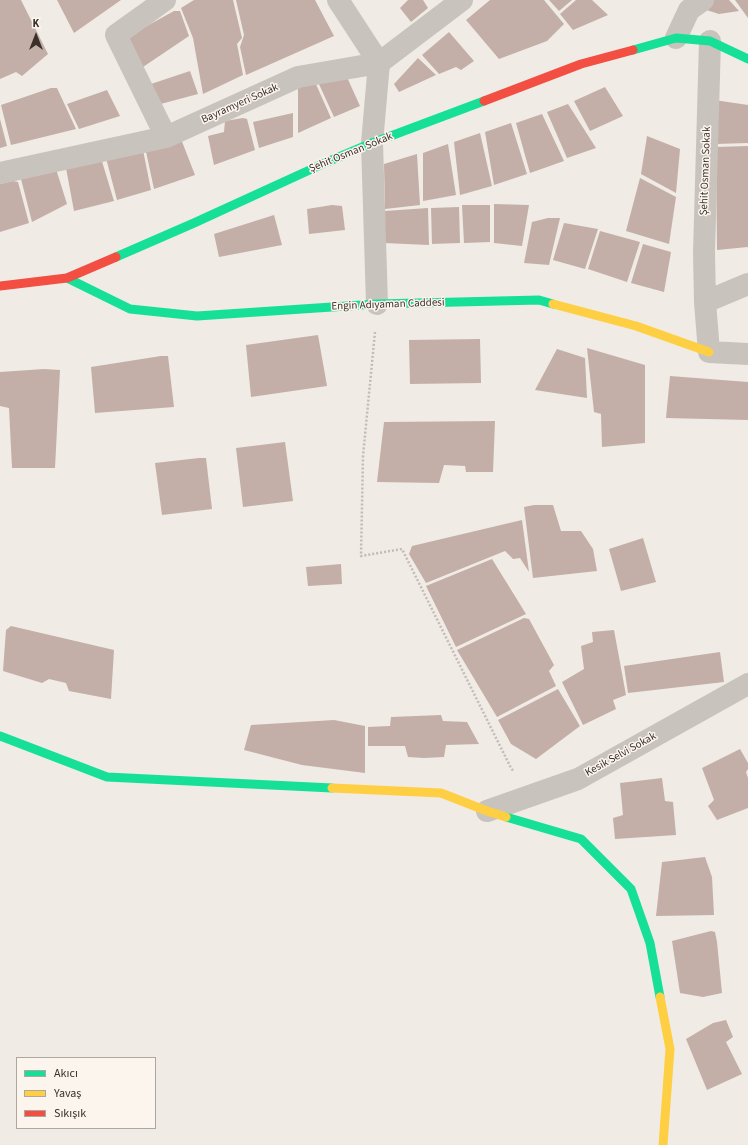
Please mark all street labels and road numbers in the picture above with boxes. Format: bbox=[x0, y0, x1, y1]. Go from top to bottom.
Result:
street label: Bayramyeri Sokak bbox=[199, 81, 281, 127]
street label: Şehit Osman Sokak bbox=[698, 126, 714, 216]
street label: Şehit Osman Sokak bbox=[307, 130, 395, 176]
street label: Engin Adıyaman Caddesi bbox=[331, 296, 445, 314]
street label: Kesik Selvi Sokak bbox=[583, 730, 659, 780]

